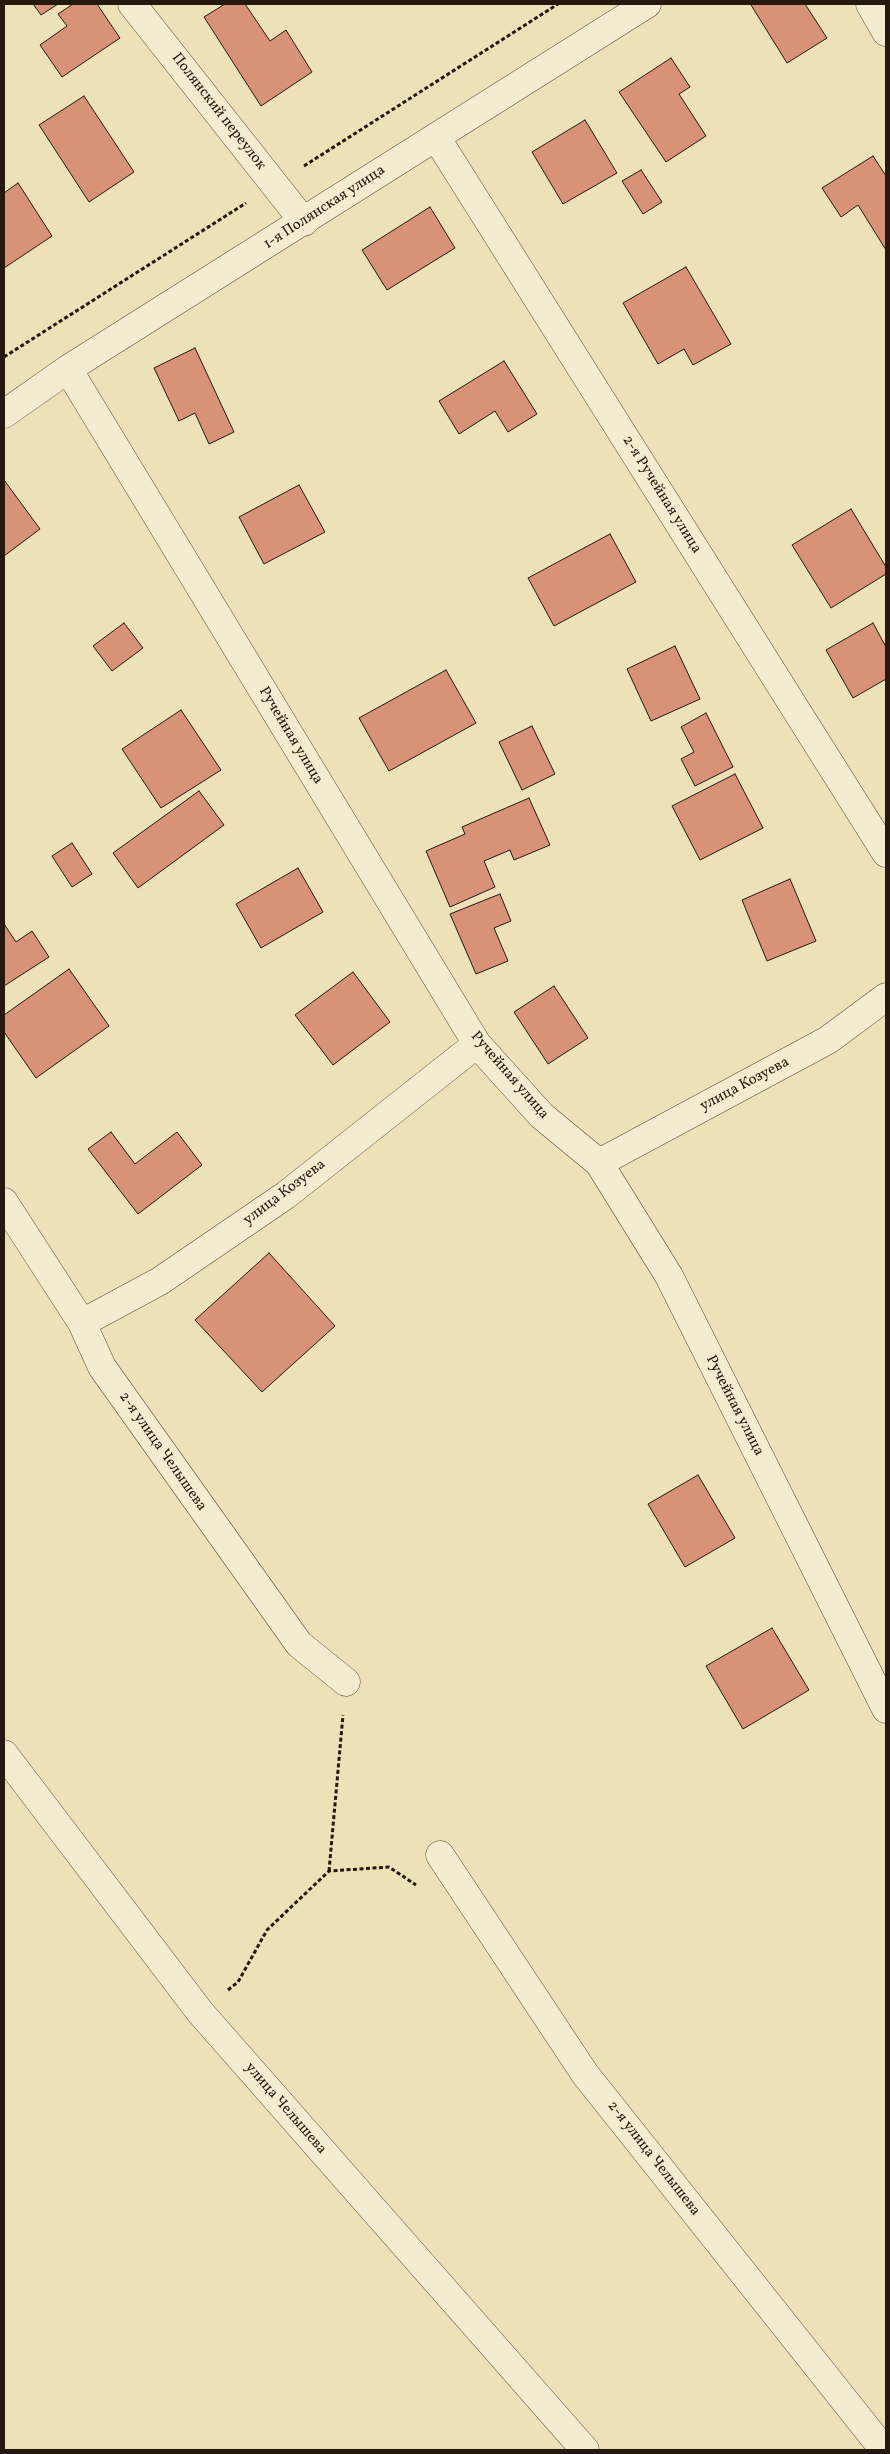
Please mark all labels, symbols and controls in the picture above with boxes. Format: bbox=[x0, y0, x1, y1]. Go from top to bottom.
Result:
street label: Полянский переулок bbox=[167, 50, 269, 174]
street label: 1-я Полянская улица bbox=[261, 162, 389, 254]
street label: 2-я Ручейная улица bbox=[617, 433, 705, 557]
street label: Ручейная улица bbox=[254, 684, 326, 788]
street label: Ручейная улица bbox=[466, 1028, 552, 1124]
street label: улица Козуева bbox=[697, 1054, 793, 1116]
street label: улица Козуева bbox=[240, 1156, 330, 1230]
street label: Ручейная улица bbox=[701, 1353, 767, 1459]
street label: 2-я улица Челышева bbox=[114, 1389, 210, 1515]
street label: улица Челышева bbox=[240, 2059, 330, 2159]
street label: 2-я улица Челышева bbox=[603, 2098, 703, 2220]

